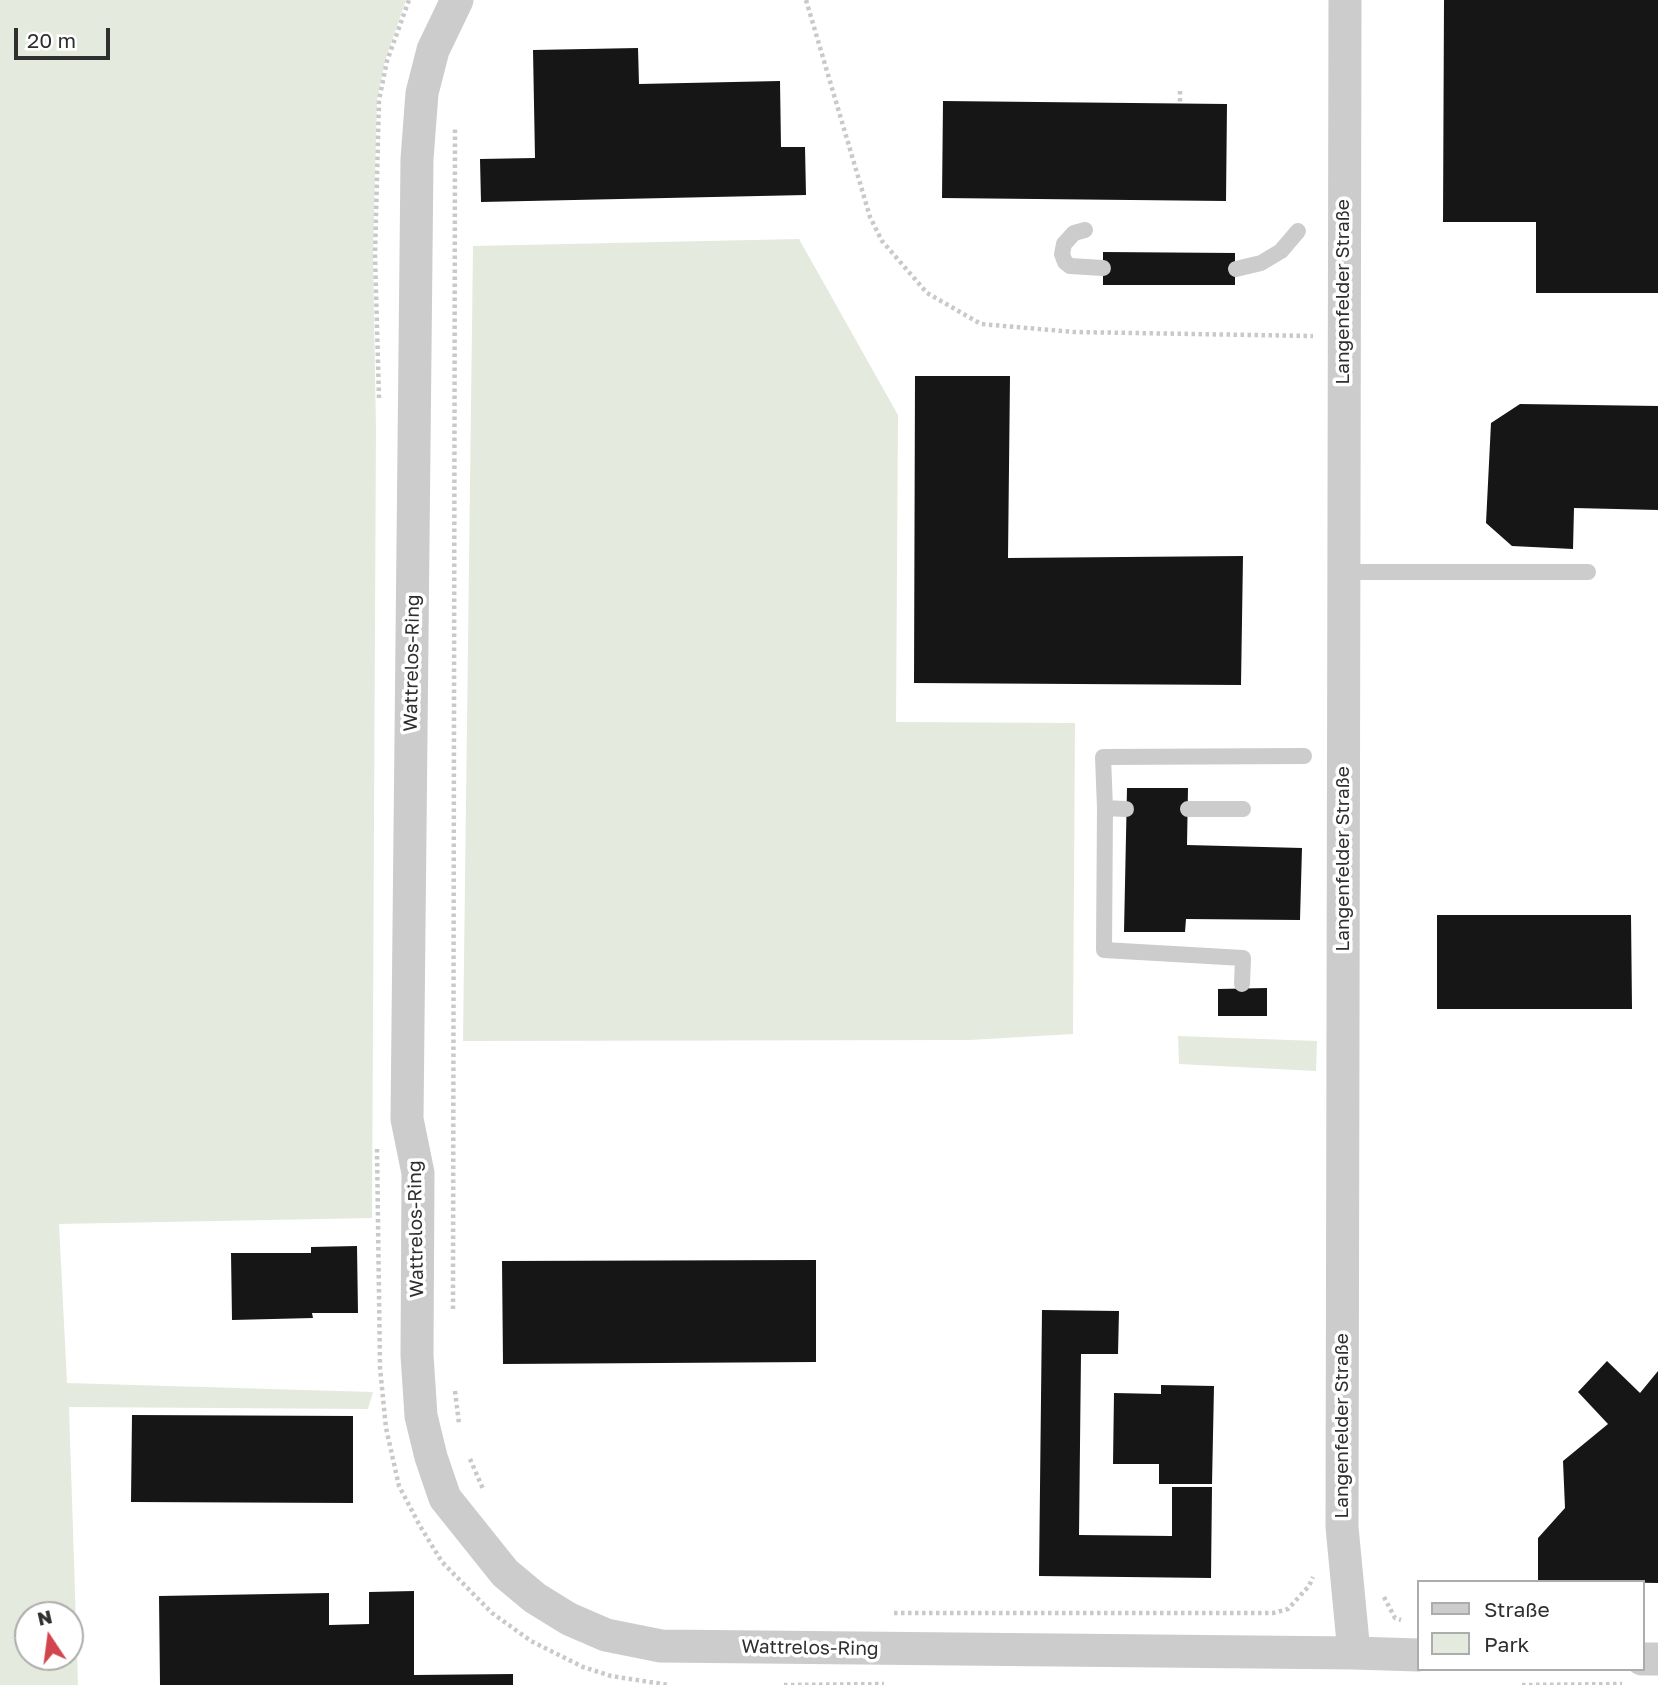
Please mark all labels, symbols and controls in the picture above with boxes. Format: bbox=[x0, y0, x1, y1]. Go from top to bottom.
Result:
scale bar bbox=[18, 14, 114, 58]
text: 20 m bbox=[27, 27, 76, 53]
street label: Langenfelder Straße bbox=[1332, 199, 1354, 385]
street label: Wattrelos-Ring bbox=[399, 594, 425, 732]
street label: Langenfelder Straße bbox=[1332, 766, 1354, 952]
street label: Wattrelos-Ring bbox=[403, 1160, 429, 1298]
street label: Langenfelder Straße bbox=[1331, 1333, 1353, 1519]
legend bbox=[1416, 1580, 1644, 1671]
text: Straße bbox=[1484, 1596, 1550, 1622]
north arrow bbox=[14, 1601, 84, 1671]
text: N bbox=[35, 1604, 54, 1630]
text: Park bbox=[1484, 1631, 1529, 1657]
street label: Wattrelos-Ring bbox=[741, 1635, 879, 1661]

